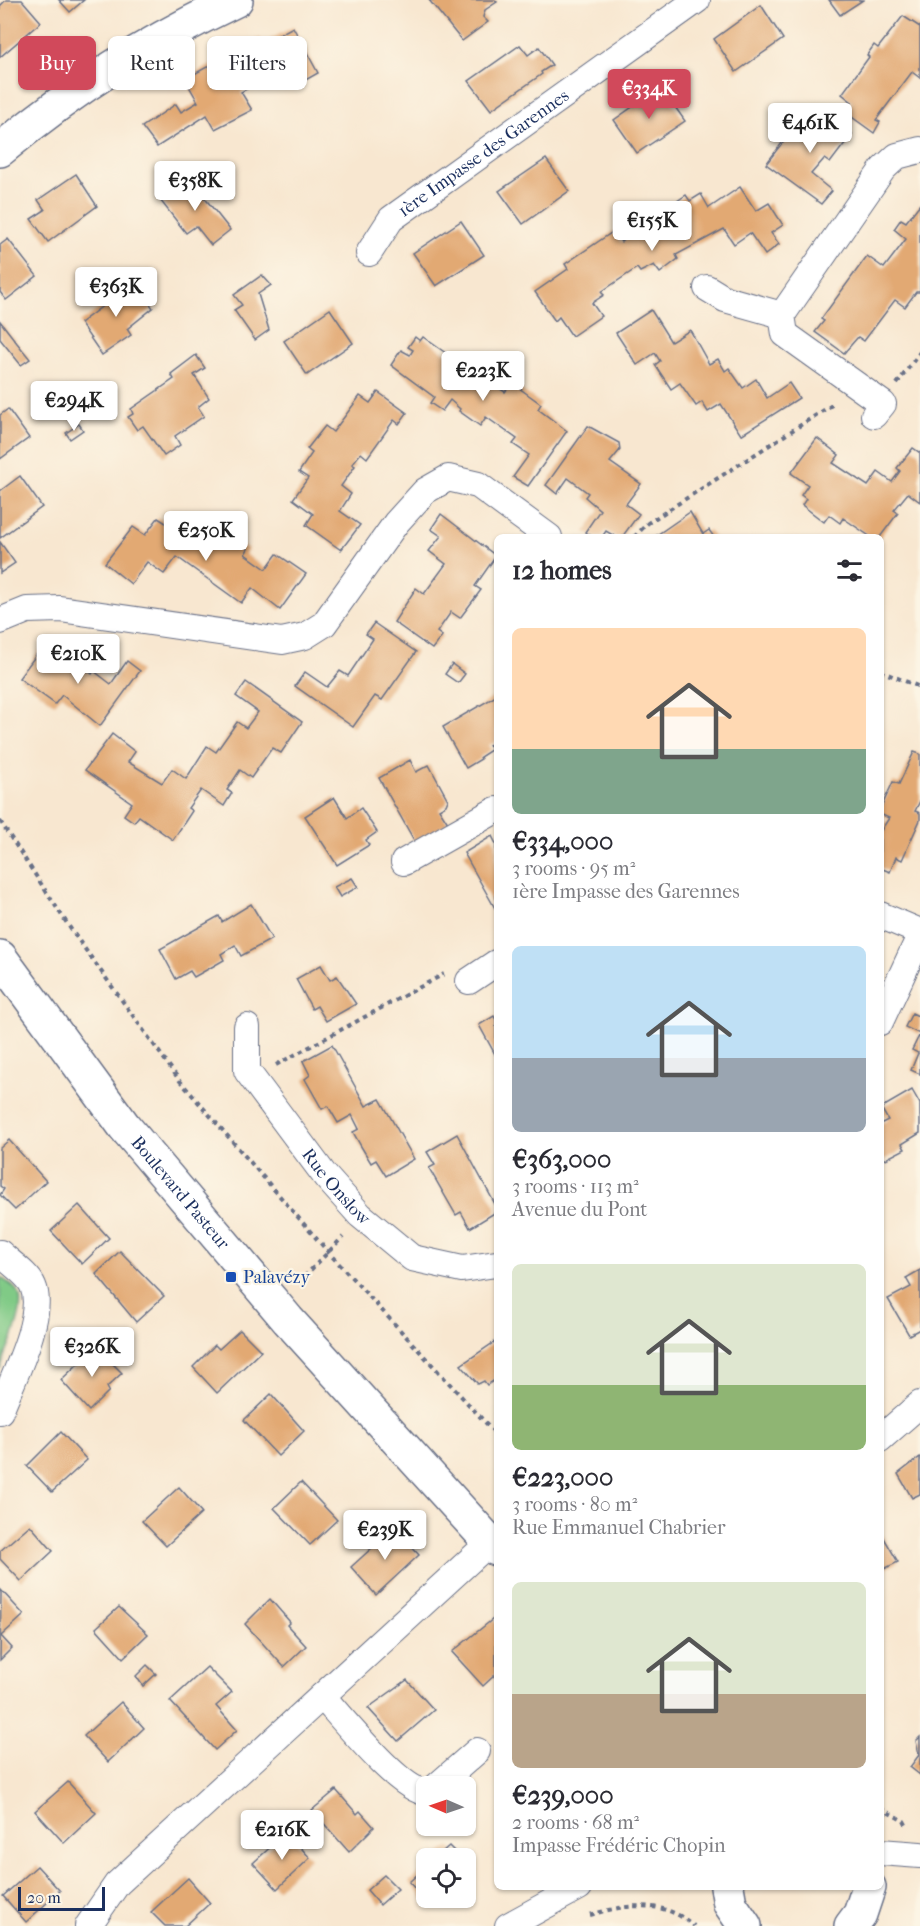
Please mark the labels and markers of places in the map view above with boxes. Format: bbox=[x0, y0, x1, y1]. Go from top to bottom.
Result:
pin: €334K bbox=[607, 69, 691, 120]
pin: €461K bbox=[768, 103, 852, 154]
pin: €358K bbox=[153, 161, 237, 212]
pin: €155K bbox=[610, 201, 694, 252]
pin: €363K bbox=[74, 267, 158, 318]
pin: €223K bbox=[441, 351, 525, 402]
pin: €294K bbox=[32, 381, 116, 432]
pin: €250K bbox=[164, 511, 248, 562]
pin: €210K bbox=[36, 634, 120, 685]
place label: Palavézy bbox=[243, 1267, 312, 1288]
marker: Palavézy bbox=[224, 1270, 238, 1284]
pin: €326K bbox=[50, 1327, 134, 1378]
pin: €239K bbox=[343, 1510, 427, 1561]
pin: €216K bbox=[240, 1810, 324, 1861]

